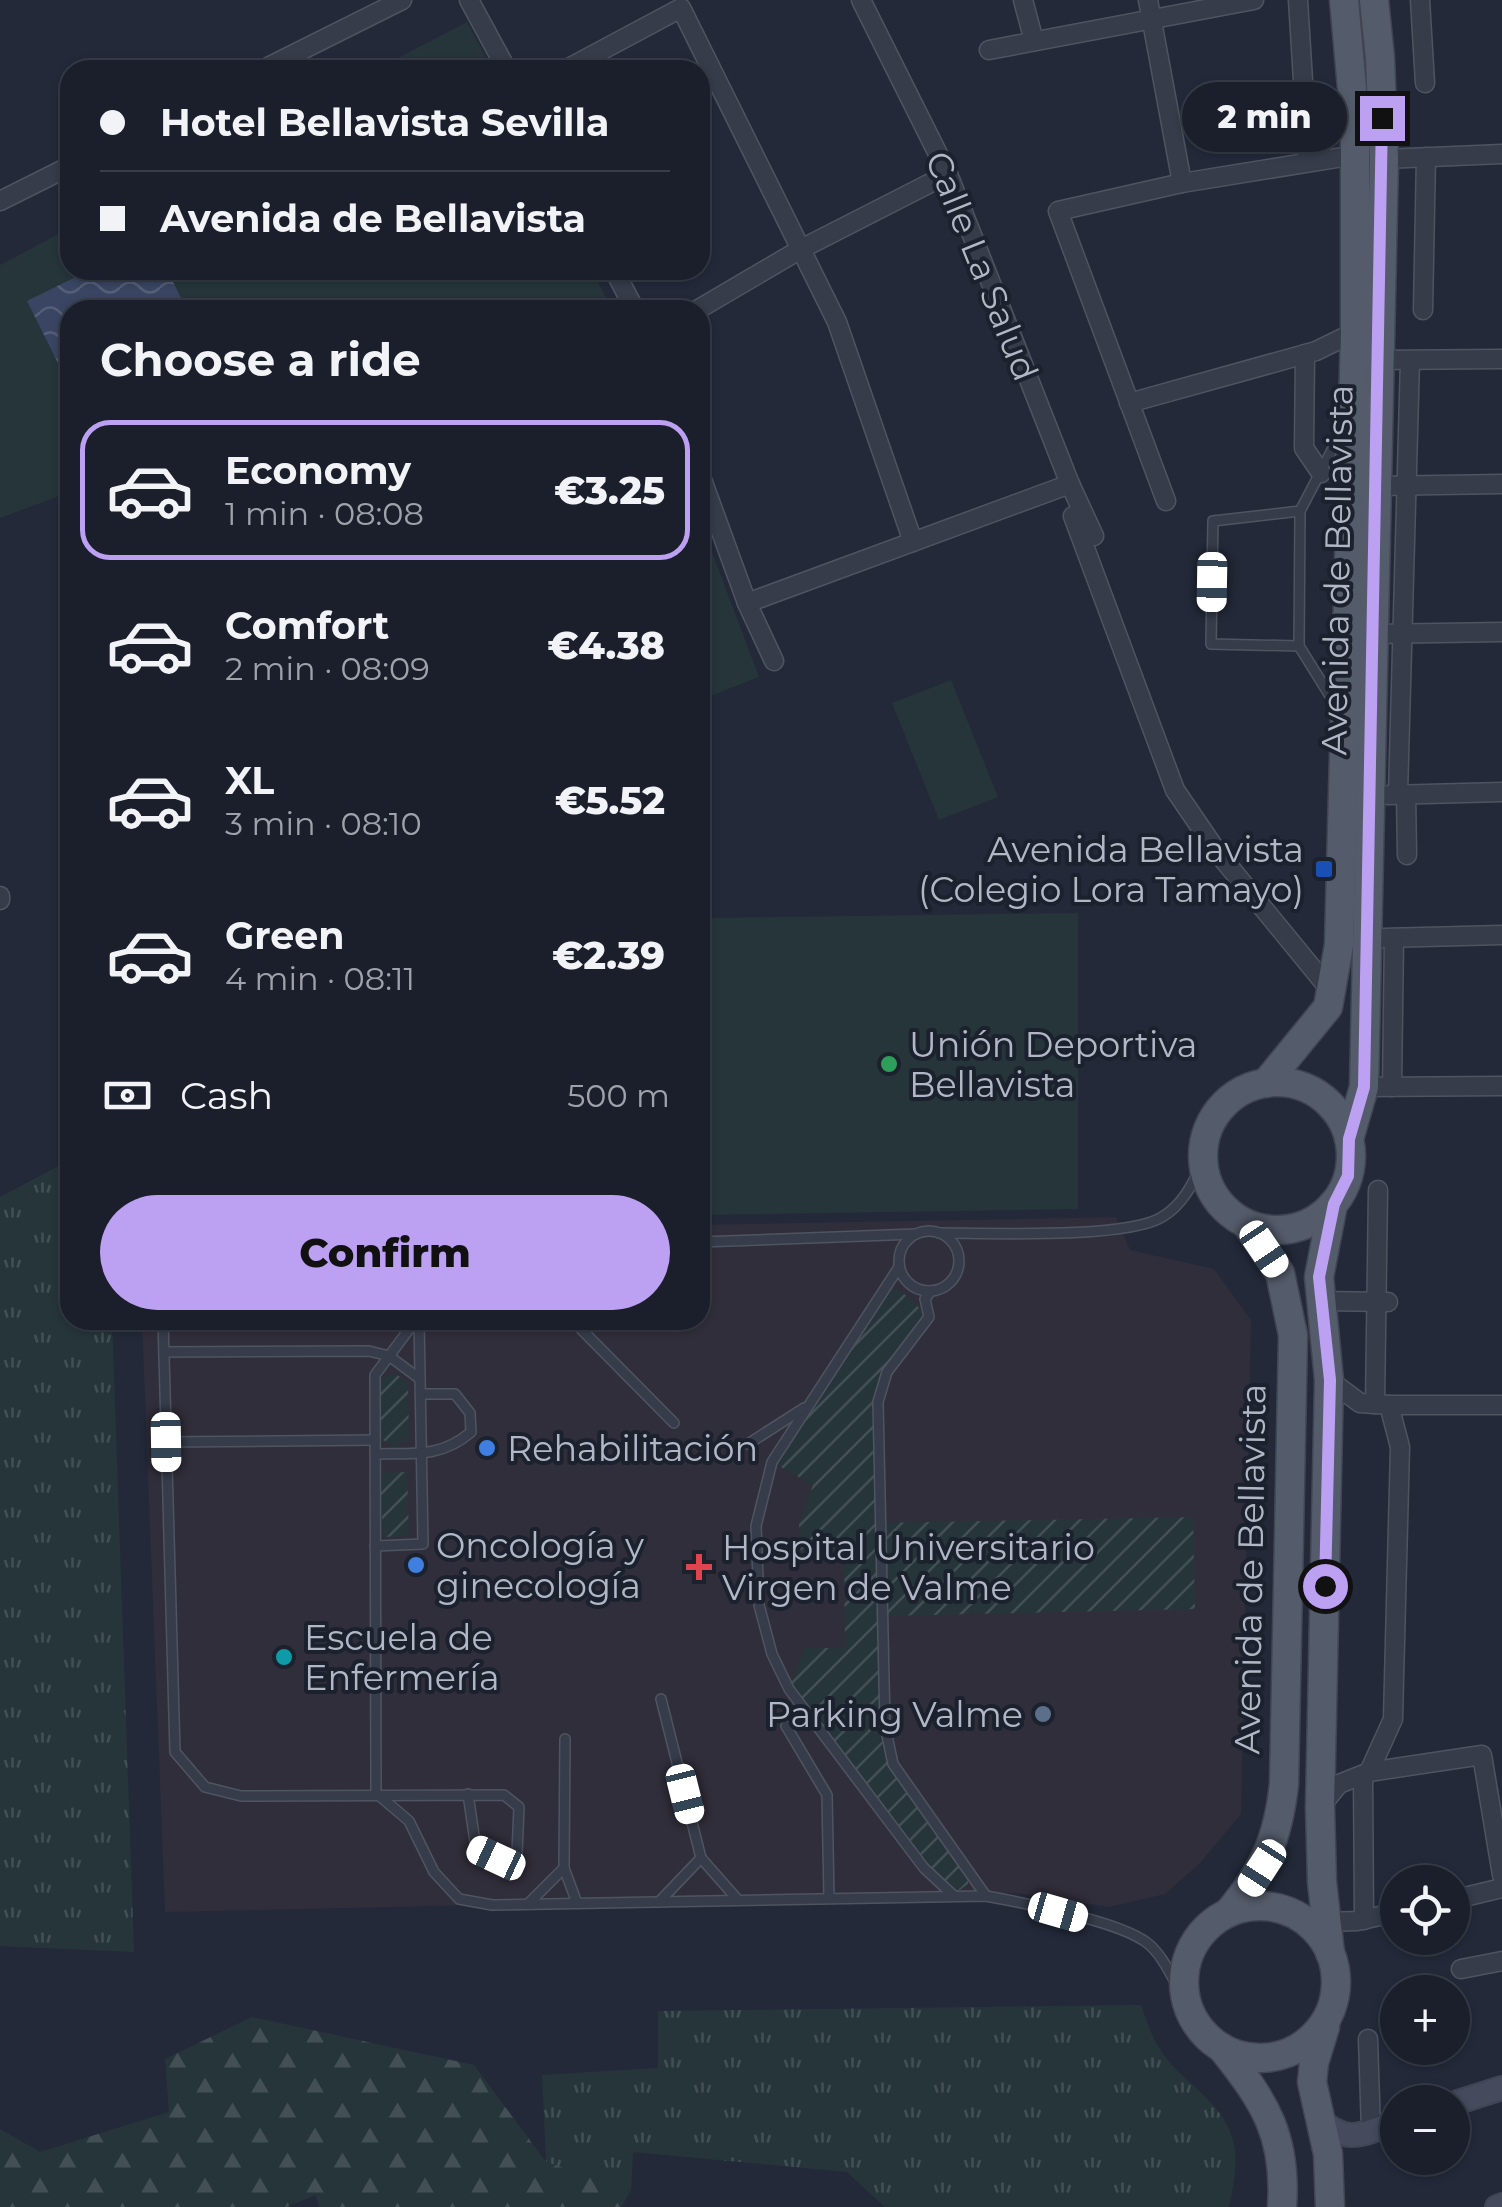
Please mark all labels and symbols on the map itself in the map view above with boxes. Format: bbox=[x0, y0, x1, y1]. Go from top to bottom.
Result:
callout: 2 min bbox=[1182, 83, 1347, 153]
route end bbox=[1360, 96, 1405, 141]
street label: Calle La Salud bbox=[916, 145, 1048, 387]
street label: Avenida de Bellavista bbox=[1312, 384, 1362, 756]
car bbox=[1196, 552, 1228, 612]
place label: Avenida Bellavista (Colegio Lora Tamayo) bbox=[918, 828, 1304, 911]
marker: Avenida Bellavista (Colegio Lora Tamayo) bbox=[1313, 858, 1335, 880]
place label: Unión Deportiva Bellavista bbox=[909, 1023, 1197, 1106]
marker: Unión Deportiva Bellavista bbox=[878, 1053, 900, 1075]
car bbox=[1235, 1216, 1293, 1282]
street label: Avenida de Bellavista bbox=[1225, 1383, 1275, 1755]
car bbox=[150, 1412, 182, 1472]
place label: Rehabilitación bbox=[507, 1427, 758, 1470]
marker: Rehabilitación bbox=[476, 1437, 498, 1459]
place label: Oncología y ginecología bbox=[436, 1524, 644, 1607]
place label: Hospital Universitario Virgen de Valme bbox=[722, 1526, 1095, 1609]
marker: Oncología y ginecología bbox=[405, 1554, 427, 1576]
marker: Hospital Universitario Virgen de Valme bbox=[686, 1554, 712, 1580]
route start bbox=[1303, 1564, 1348, 1609]
place label: Escuela de Enfermería bbox=[304, 1616, 500, 1699]
marker: Escuela de Enfermería bbox=[273, 1646, 295, 1668]
place label: Parking Valme bbox=[766, 1693, 1023, 1736]
marker: Parking Valme bbox=[1032, 1703, 1054, 1725]
car bbox=[663, 1761, 707, 1827]
car bbox=[462, 1832, 530, 1884]
car bbox=[1233, 1835, 1291, 1901]
car bbox=[1025, 1889, 1091, 1935]

